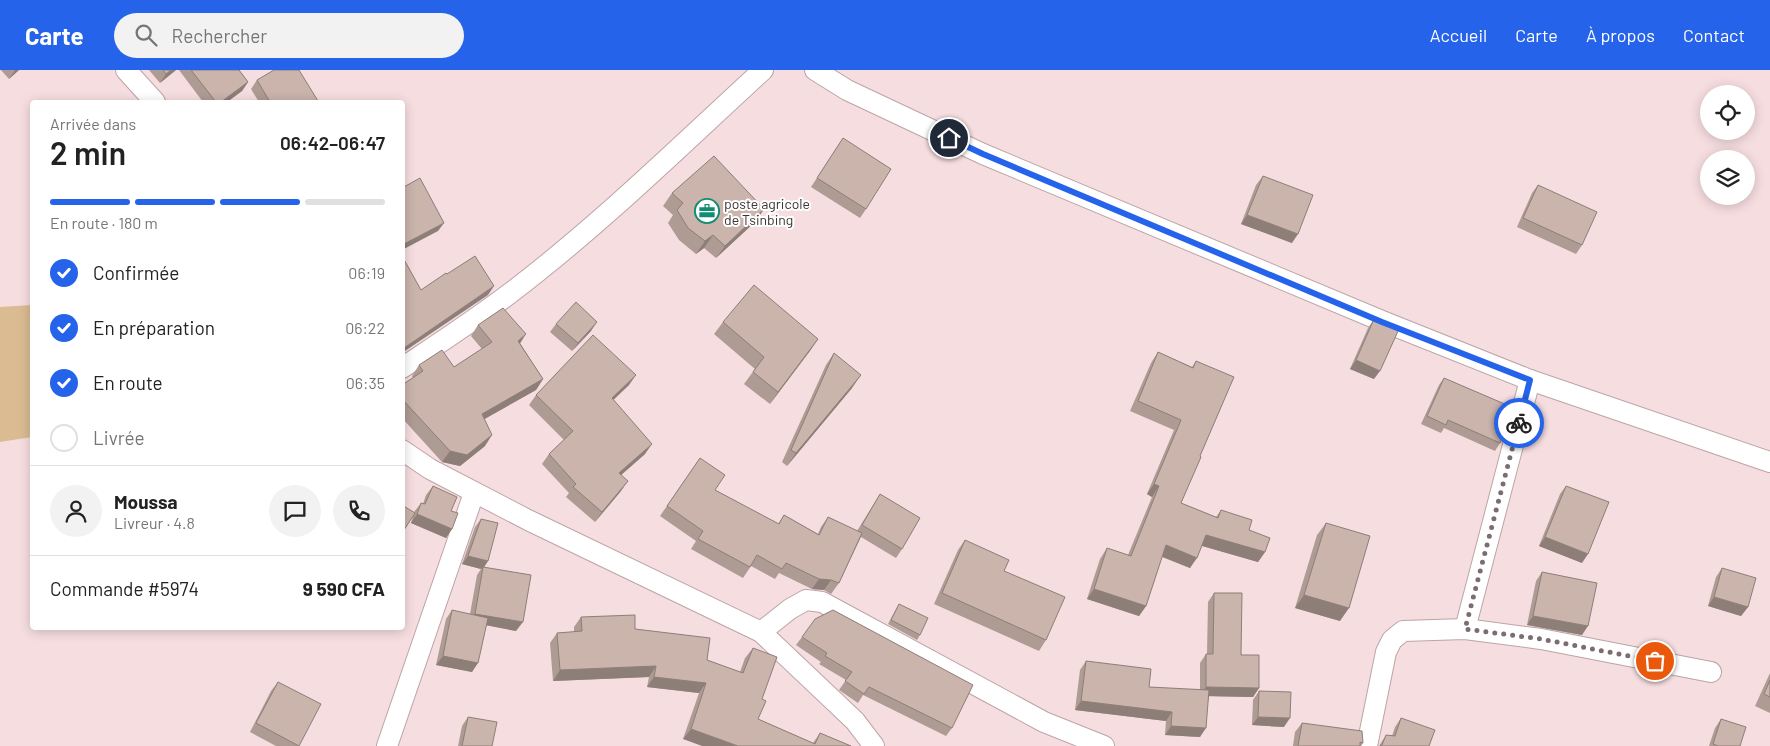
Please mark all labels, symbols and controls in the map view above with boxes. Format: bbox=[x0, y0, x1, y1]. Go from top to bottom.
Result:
search box bbox=[114, 13, 464, 58]
text: Carte bbox=[25, 21, 84, 50]
icon: search bbox=[132, 21, 160, 49]
text: Rechercher bbox=[172, 24, 267, 47]
text: Accueil bbox=[1430, 24, 1487, 46]
text: Carte bbox=[1515, 24, 1558, 46]
text: À propos bbox=[1586, 24, 1655, 46]
text: Contact bbox=[1683, 24, 1745, 46]
map controls bbox=[1700, 85, 1755, 205]
button: locate bbox=[1700, 85, 1755, 140]
text: Arrivée dans bbox=[50, 114, 136, 133]
pin bbox=[928, 117, 970, 159]
icon: home bbox=[935, 124, 963, 152]
text: 06:42–06:47 bbox=[280, 131, 385, 154]
text: 2 min bbox=[50, 133, 126, 171]
button: layers bbox=[1700, 150, 1755, 205]
place label: poste agricole de Tsinbing bbox=[724, 195, 810, 228]
office icon: poste agricole de Tsinbing bbox=[694, 198, 720, 224]
text: En route · 180 m bbox=[50, 213, 158, 232]
icon: check bbox=[50, 259, 78, 287]
text: Confirmée bbox=[93, 261, 180, 284]
text: 06:19 bbox=[348, 263, 385, 282]
icon: check bbox=[50, 314, 78, 342]
text: En préparation bbox=[93, 316, 215, 339]
text: 06:22 bbox=[345, 318, 385, 337]
icon: check bbox=[50, 369, 78, 397]
text: En route bbox=[93, 371, 163, 394]
text: 06:35 bbox=[346, 373, 385, 392]
courier bbox=[1494, 398, 1544, 448]
icon: bike bbox=[1505, 409, 1533, 437]
text: Livrée bbox=[93, 426, 145, 449]
button: person bbox=[50, 485, 102, 537]
button: chat bbox=[269, 485, 321, 537]
button: phone bbox=[333, 485, 385, 537]
text: Moussa bbox=[114, 490, 178, 513]
text: Livreur · 4.8 bbox=[114, 513, 195, 532]
text: Commande #5974 bbox=[50, 577, 199, 600]
text: 9 590 CFA bbox=[303, 577, 385, 600]
pin bbox=[1634, 640, 1676, 682]
icon: bag bbox=[1641, 647, 1669, 675]

